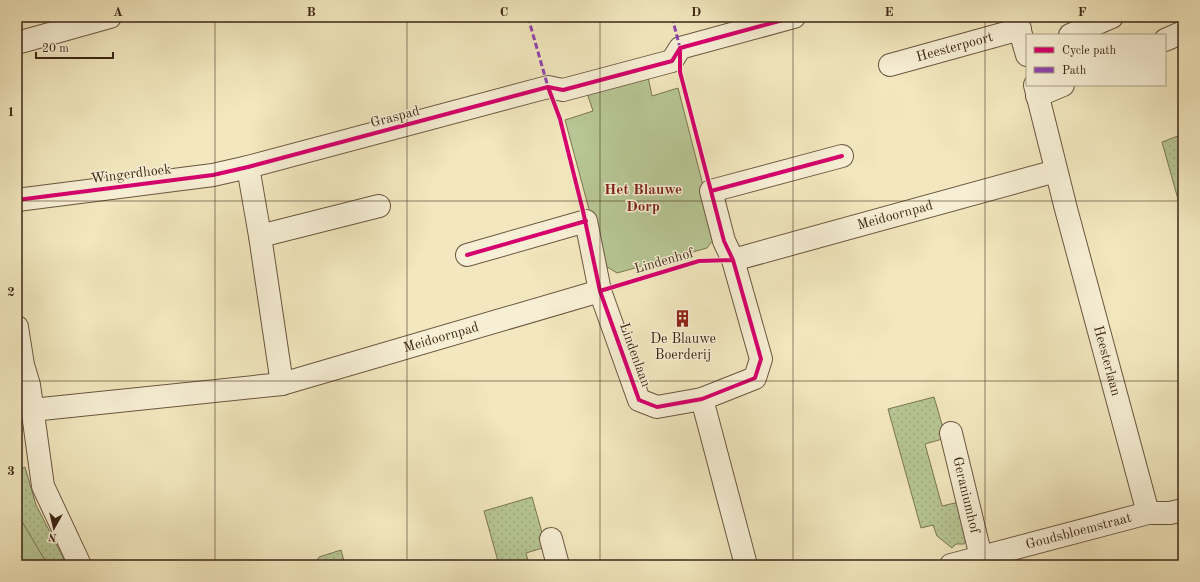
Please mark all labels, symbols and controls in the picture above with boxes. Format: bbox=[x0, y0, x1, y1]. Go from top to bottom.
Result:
text: A bbox=[113, 6, 123, 19]
text: B bbox=[306, 6, 316, 19]
text: C bbox=[500, 6, 508, 19]
text: D bbox=[691, 6, 701, 19]
text: E bbox=[885, 6, 894, 19]
text: F bbox=[1078, 6, 1087, 19]
street label: Heesterpoort bbox=[915, 30, 995, 64]
scale bar bbox=[36, 34, 113, 60]
legend bbox=[1026, 34, 1166, 86]
text: 20 m bbox=[42, 43, 69, 55]
text: Cycle path bbox=[1062, 45, 1117, 57]
text: Path bbox=[1062, 65, 1087, 77]
street label: Graspad bbox=[369, 104, 421, 130]
text: 1 bbox=[7, 106, 15, 119]
street label: Wingerdhoek bbox=[90, 162, 172, 186]
district label: Het Blauwe Dorp bbox=[604, 183, 682, 215]
street label: Meidoornpad bbox=[856, 198, 934, 232]
street label: Lindenhof bbox=[633, 245, 697, 276]
text: 2 bbox=[7, 286, 15, 299]
building icon: De Blauwe Boerderij bbox=[673, 309, 693, 329]
street label: Meidoornpad bbox=[402, 320, 480, 355]
street label: Lindenlaan bbox=[617, 321, 653, 389]
street label: Heesterlaan bbox=[1091, 324, 1123, 398]
place label: De Blauwe Boerderij bbox=[650, 332, 716, 362]
street label: Geraniumhof bbox=[950, 455, 982, 536]
text: 3 bbox=[7, 465, 15, 478]
north arrow bbox=[34, 508, 74, 548]
street label: Goudsbloemstraat bbox=[1024, 511, 1133, 552]
text: N bbox=[47, 530, 58, 542]

